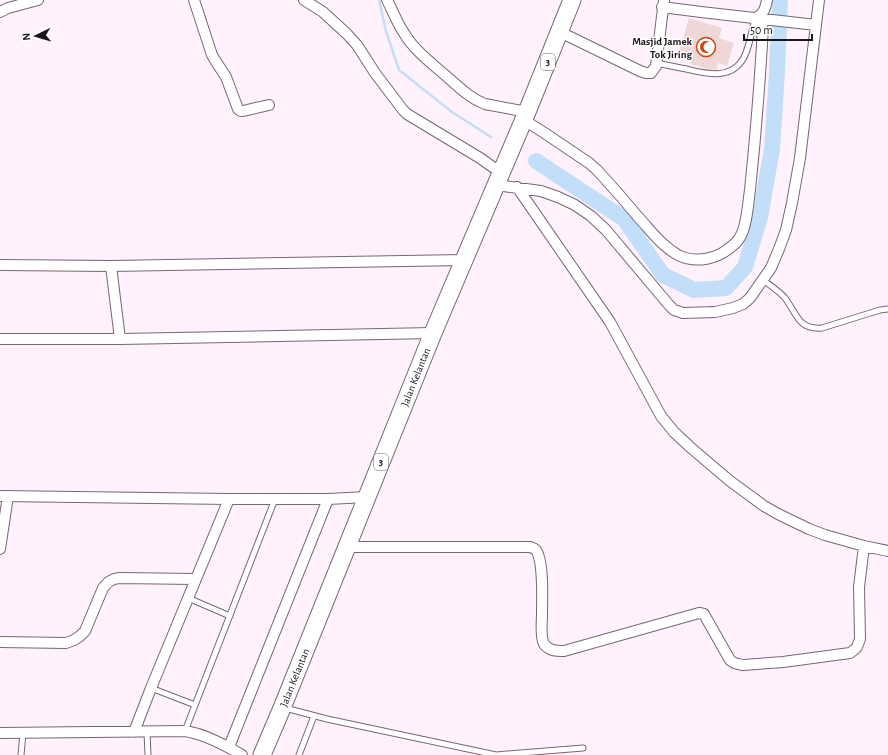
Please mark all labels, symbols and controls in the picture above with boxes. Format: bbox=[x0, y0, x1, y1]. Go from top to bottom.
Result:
north arrow bbox=[16, 16, 56, 56]
scale bar bbox=[744, 16, 812, 42]
text: 50 m bbox=[750, 24, 773, 36]
text: N bbox=[21, 33, 32, 41]
place label: Masjid Jamek Tok Jiring bbox=[632, 36, 693, 60]
mosque icon: Masjid Jamek Tok Jiring bbox=[695, 36, 717, 58]
road number: 3 bbox=[541, 54, 555, 70]
street label: Jalan Kelantan bbox=[399, 346, 432, 408]
road number: 3 bbox=[374, 454, 388, 470]
street label: Jalan Kelantan bbox=[278, 647, 311, 708]

